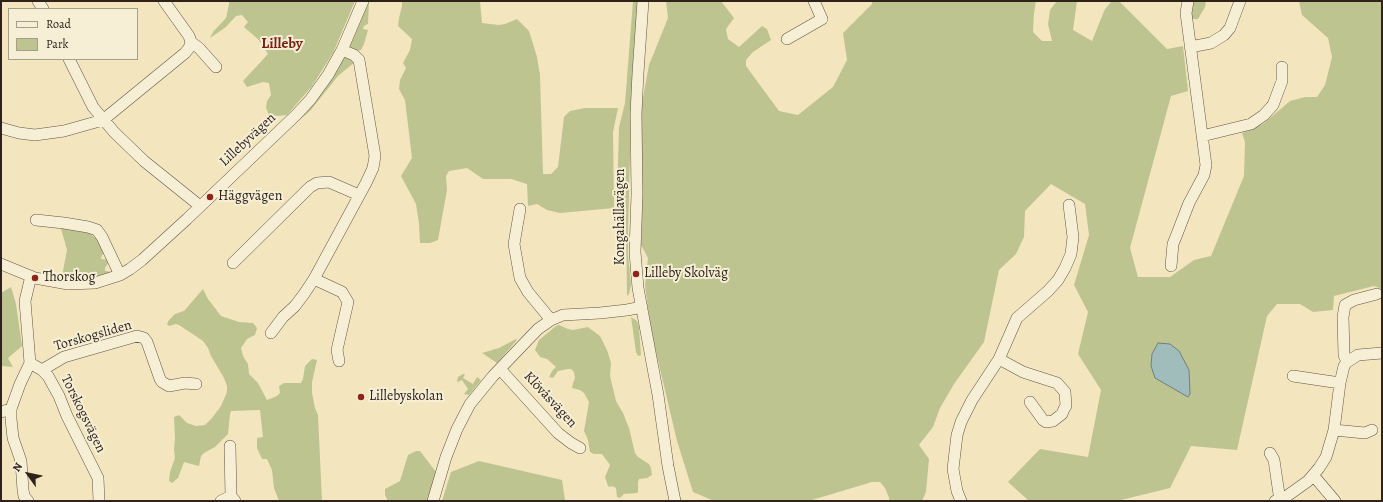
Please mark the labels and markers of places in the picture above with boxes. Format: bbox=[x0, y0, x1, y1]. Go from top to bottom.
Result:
place label: Häggvägen bbox=[218, 189, 282, 205]
marker: Häggvägen bbox=[205, 192, 215, 202]
place label: Lilleby Skolväg bbox=[644, 266, 728, 282]
marker: Lilleby Skolväg bbox=[631, 269, 641, 279]
place label: Thorskog bbox=[43, 270, 95, 286]
marker: Thorskog bbox=[30, 273, 40, 283]
place label: Lillebyskolan bbox=[369, 389, 443, 405]
marker: Lillebyskolan bbox=[356, 392, 366, 402]

